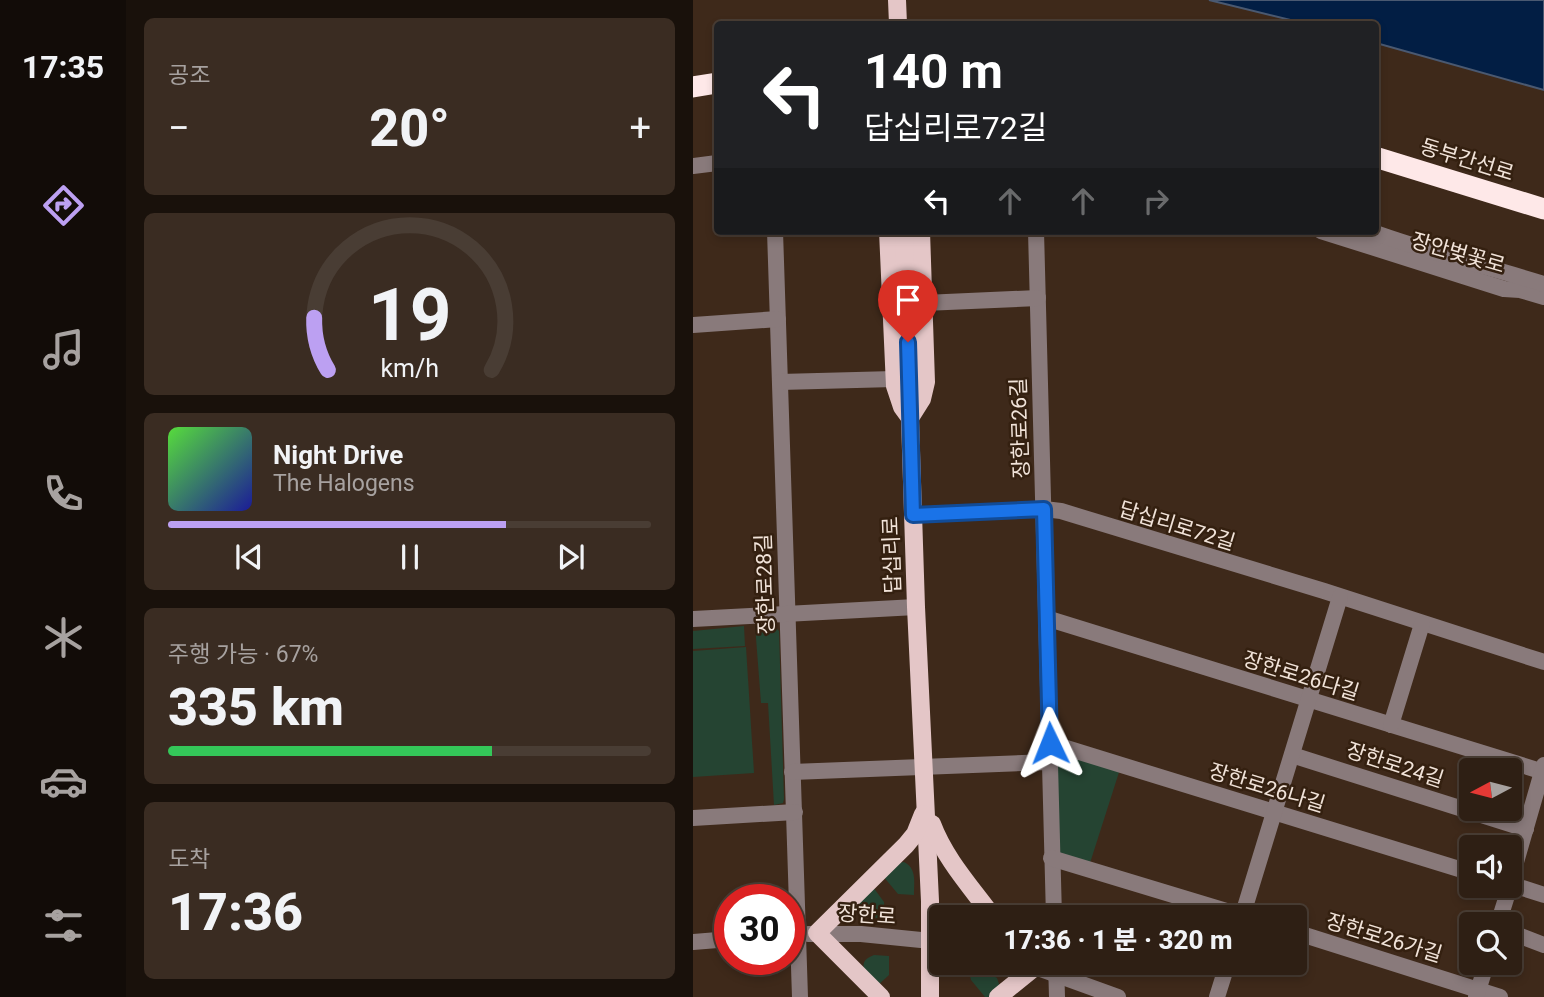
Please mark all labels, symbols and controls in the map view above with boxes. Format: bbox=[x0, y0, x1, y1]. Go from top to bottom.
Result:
text: 140 m bbox=[864, 43, 1003, 100]
text: 17:35 bbox=[22, 48, 104, 86]
icon: left bbox=[749, 49, 840, 140]
text: 공조 bbox=[168, 62, 210, 89]
text: 20° bbox=[369, 98, 450, 159]
text: − bbox=[168, 106, 190, 150]
text: + bbox=[629, 106, 651, 150]
text: 답십리로72길 bbox=[864, 109, 1047, 147]
street label: 동부간선로 bbox=[1417, 134, 1517, 186]
icon: directions bbox=[39, 181, 88, 230]
icon: left bbox=[918, 182, 956, 220]
icon: ahead bbox=[991, 182, 1029, 220]
icon: ahead bbox=[1064, 182, 1102, 220]
icon: right bbox=[1137, 182, 1175, 220]
street label: 장안벚꽃로 bbox=[1408, 228, 1508, 278]
pin bbox=[878, 270, 938, 342]
text: 19 bbox=[368, 272, 451, 358]
icon: arrive bbox=[889, 281, 927, 319]
icon: music bbox=[39, 325, 88, 374]
text: km/h bbox=[380, 354, 439, 383]
street label: 장한로26길 bbox=[1006, 377, 1034, 479]
text: Night Drive bbox=[273, 440, 403, 470]
icon: phone bbox=[39, 469, 88, 518]
text: The Halogens bbox=[273, 470, 415, 497]
street label: 답십리로72길 bbox=[1116, 497, 1238, 555]
street label: 답십리로 bbox=[879, 516, 905, 594]
street label: 장한로28길 bbox=[751, 533, 779, 635]
icon: previous bbox=[230, 538, 268, 576]
icon: pause bbox=[391, 538, 429, 576]
icon: next bbox=[552, 538, 590, 576]
icon: climate bbox=[39, 613, 88, 662]
text: 주행 가능 · 67% bbox=[168, 641, 318, 668]
street label: 장한로26다길 bbox=[1240, 647, 1362, 705]
text: 335 km bbox=[168, 677, 344, 738]
position arrow bbox=[1013, 706, 1087, 780]
street label: 장한로24길 bbox=[1343, 738, 1447, 792]
icon: car bbox=[39, 757, 88, 806]
north arrow bbox=[1459, 758, 1523, 821]
map controls bbox=[1459, 758, 1522, 975]
street label: 장한로26나길 bbox=[1206, 759, 1328, 817]
button: sound bbox=[1459, 835, 1522, 898]
text: 도착 bbox=[168, 846, 210, 873]
text: 17:36 bbox=[168, 882, 303, 943]
speed limit sign: 30 bbox=[714, 884, 805, 975]
icon: filters bbox=[39, 901, 88, 950]
street label: 장한로 bbox=[837, 901, 897, 929]
street label: 장한로26가길 bbox=[1323, 909, 1445, 967]
button: search bbox=[1459, 912, 1522, 975]
text: 17:36 · 1 분 · 320 m bbox=[1004, 925, 1232, 955]

